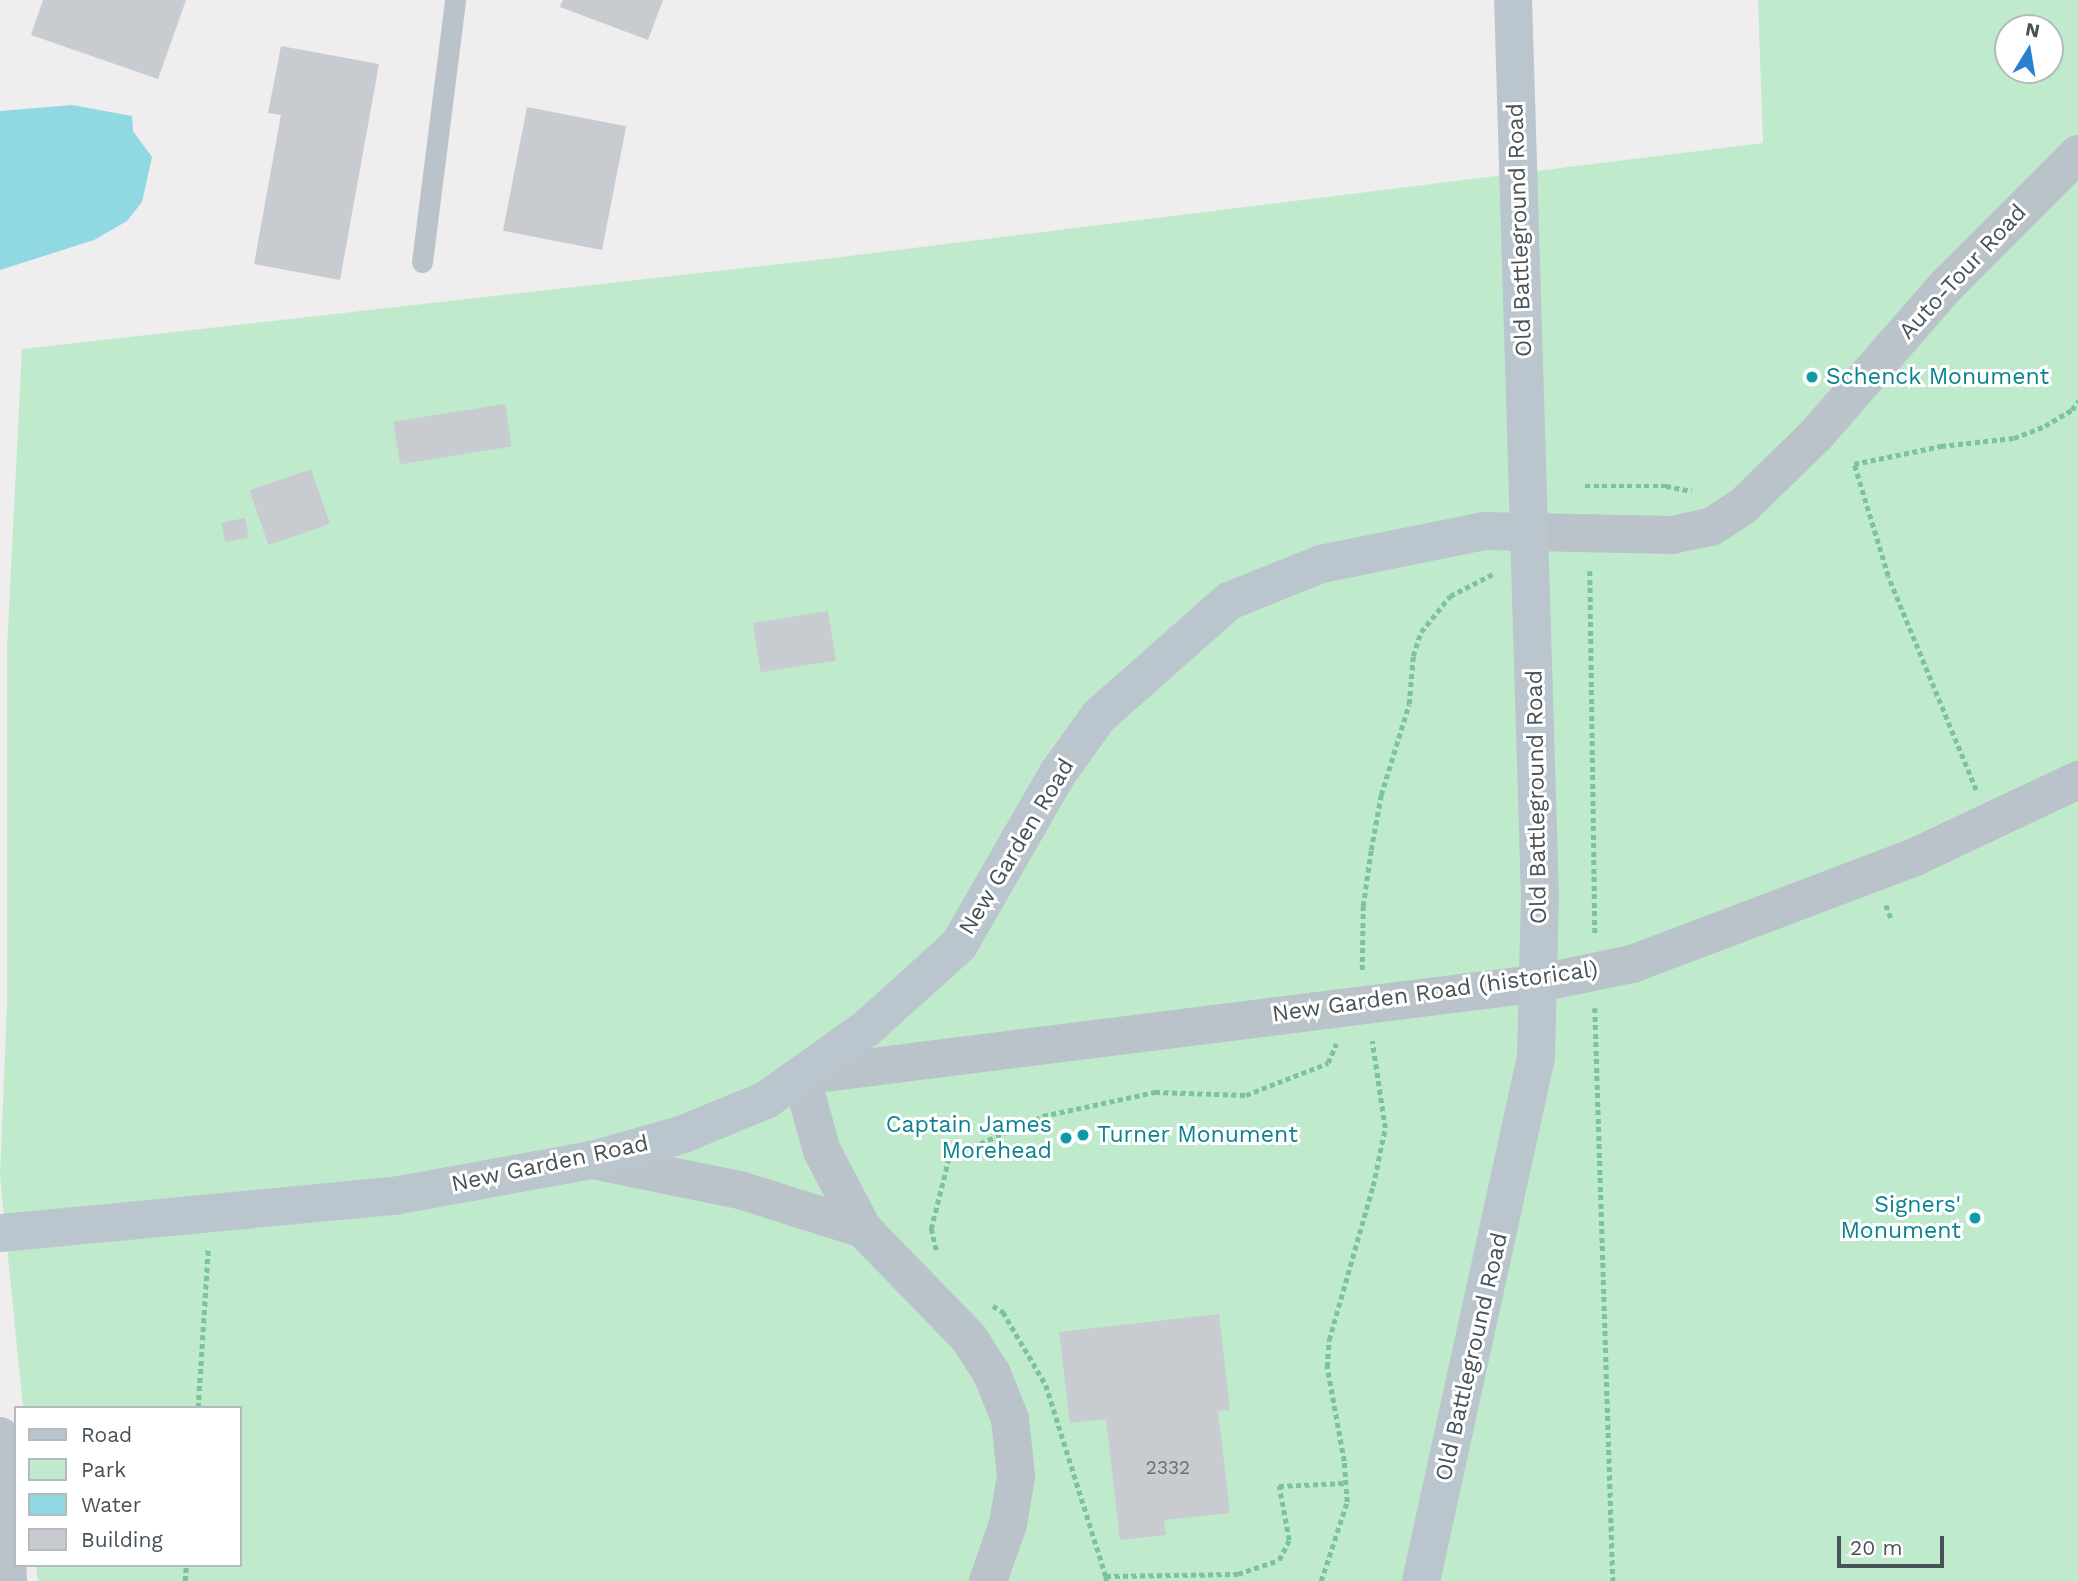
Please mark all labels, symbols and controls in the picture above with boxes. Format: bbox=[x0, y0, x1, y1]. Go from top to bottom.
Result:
north arrow bbox=[1994, 14, 2064, 84]
text: N bbox=[2024, 17, 2042, 42]
street label: Old Battleground Road bbox=[1502, 103, 1538, 357]
street label: Auto-Tour Road bbox=[1893, 199, 2033, 345]
place label: Schenck Monument bbox=[1826, 363, 2050, 391]
marker: Schenck Monument bbox=[1804, 369, 1820, 385]
street label: Old Battleground Road bbox=[1521, 670, 1553, 924]
street label: New Garden Road bbox=[953, 754, 1081, 940]
street label: New Garden Road (historical) bbox=[1270, 955, 1600, 1029]
place label: Captain James Morehead bbox=[885, 1111, 1052, 1165]
place label: Turner Monument bbox=[1097, 1121, 1298, 1149]
marker: Turner Monument bbox=[1075, 1127, 1091, 1143]
street label: New Garden Road bbox=[449, 1130, 651, 1198]
marker: Captain James Morehead bbox=[1058, 1130, 1074, 1146]
place label: Signers' Monument bbox=[1840, 1191, 1961, 1245]
marker: Signers' Monument bbox=[1967, 1210, 1983, 1226]
street label: Old Battleground Road bbox=[1430, 1230, 1514, 1484]
legend bbox=[14, 1406, 242, 1567]
text: Road bbox=[81, 1422, 132, 1447]
text: Park bbox=[81, 1457, 126, 1482]
house number: 2332 bbox=[1146, 1457, 1190, 1479]
text: Water bbox=[81, 1492, 141, 1517]
scale bar bbox=[1840, 1522, 1947, 1566]
text: Building bbox=[81, 1527, 163, 1552]
text: 20 m bbox=[1850, 1535, 1902, 1560]

